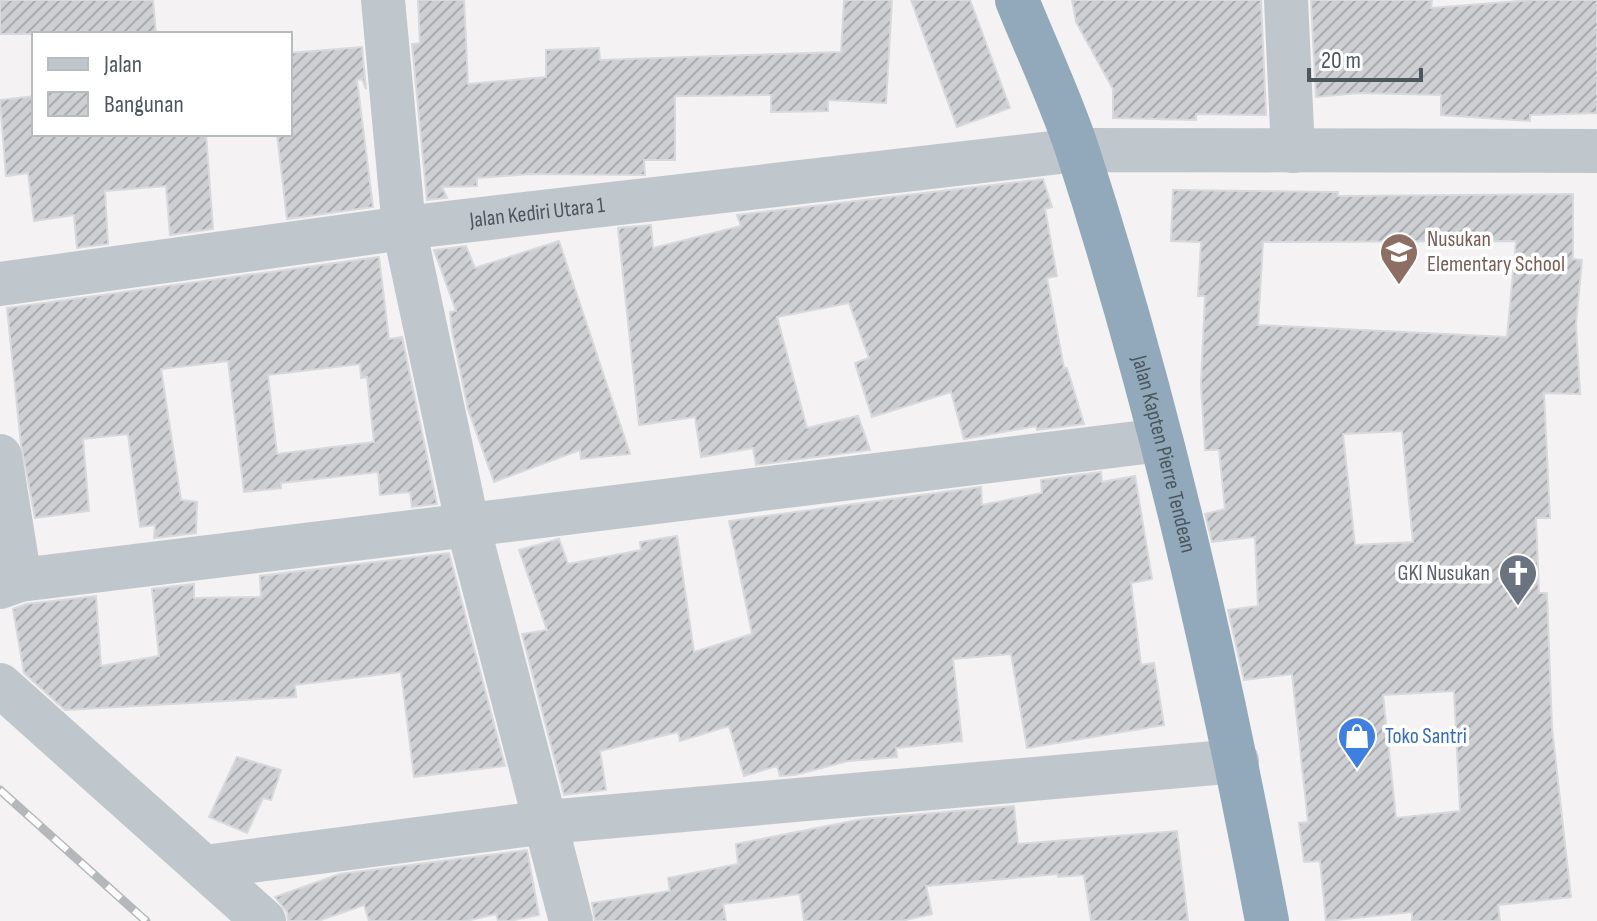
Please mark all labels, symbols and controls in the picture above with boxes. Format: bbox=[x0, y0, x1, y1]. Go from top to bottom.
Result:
legend bbox=[32, 32, 292, 136]
scale bar bbox=[1309, 32, 1421, 82]
text: 20 m bbox=[1321, 46, 1361, 75]
text: Jalan bbox=[103, 50, 142, 79]
text: Bangunan bbox=[104, 90, 184, 119]
street label: Jalan Kediri Utara 1 bbox=[467, 191, 607, 234]
place label: Nusukan Elementary School bbox=[1427, 226, 1565, 278]
school or university icon: Nusukan Elementary School bbox=[1378, 231, 1420, 286]
street label: Jalan Kapten Pierre Tendean bbox=[1126, 351, 1202, 556]
church icon: GKI Nusukan bbox=[1497, 552, 1539, 607]
place label: GKI Nusukan bbox=[1397, 560, 1490, 587]
shop icon: Toko Santri bbox=[1336, 715, 1378, 770]
place label: Toko Santri bbox=[1385, 723, 1467, 750]

